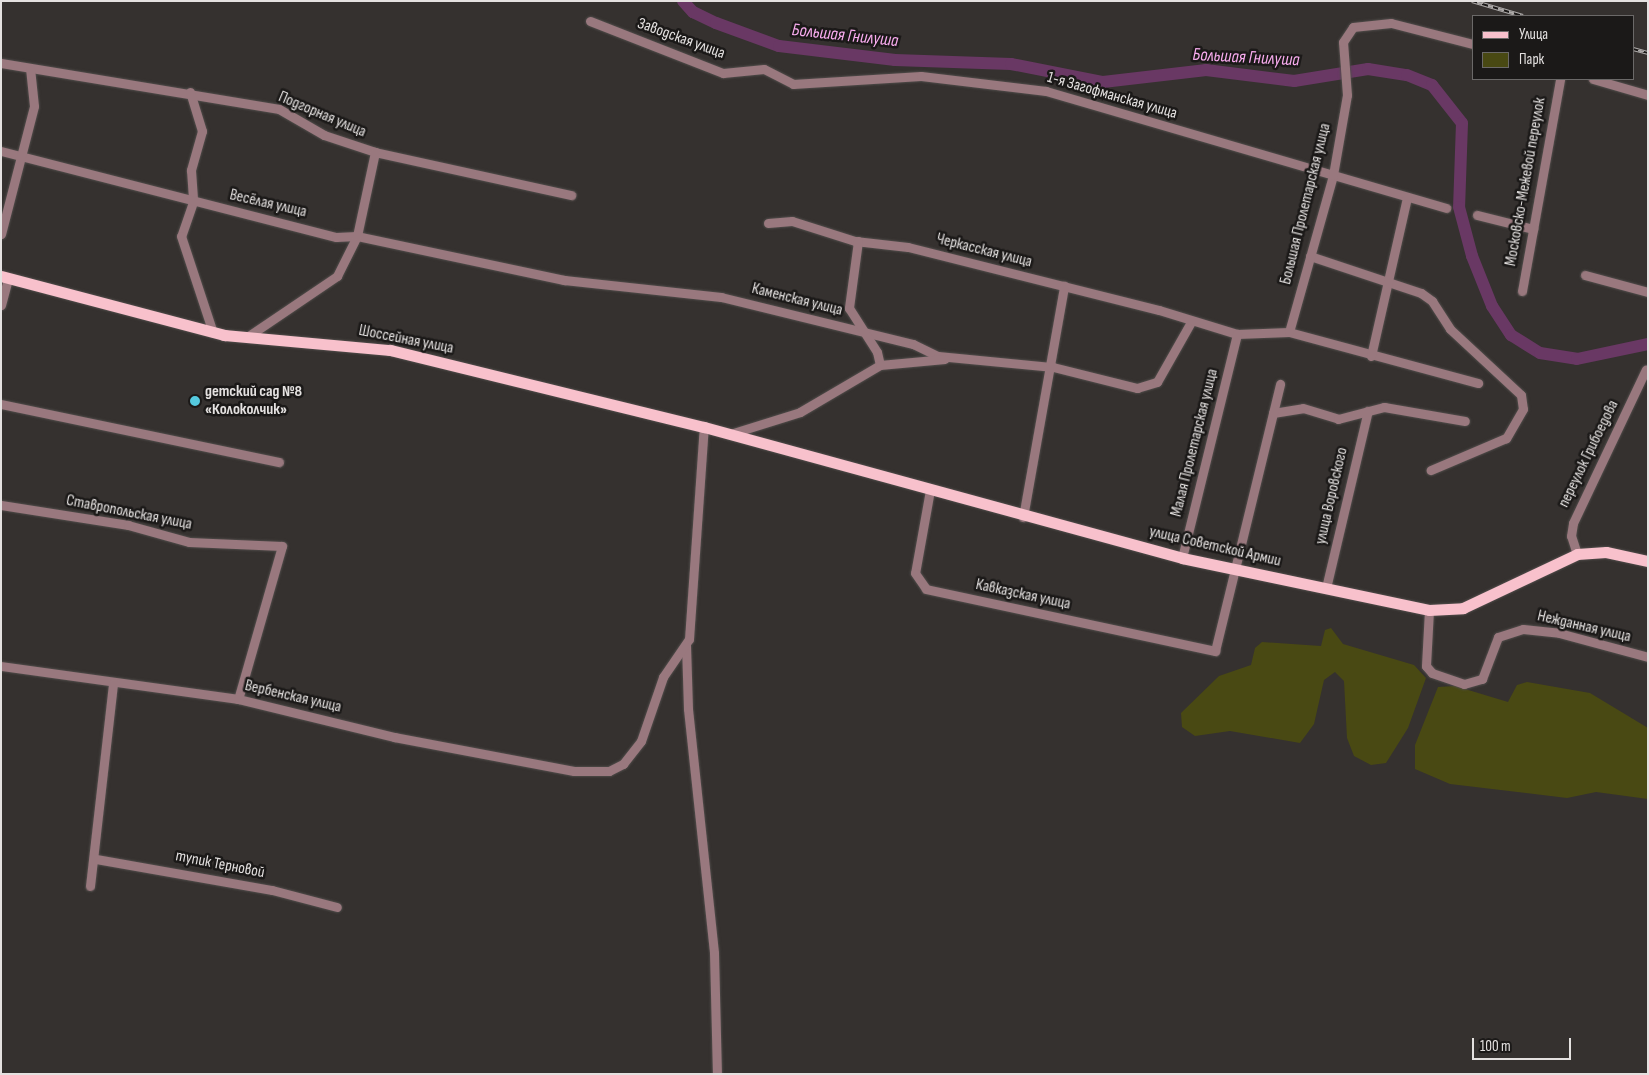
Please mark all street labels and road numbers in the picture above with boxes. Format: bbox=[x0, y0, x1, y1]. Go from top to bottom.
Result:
street label: Заводская улица bbox=[635, 14, 727, 64]
street label: 1-я Загофманская улица bbox=[1045, 68, 1179, 124]
street label: Подгорная улица bbox=[275, 88, 369, 142]
street label: Московско-Межевой переулок bbox=[1502, 96, 1550, 268]
street label: Большая Пролетарская улица bbox=[1277, 121, 1335, 287]
street label: Весёлая улица bbox=[228, 186, 308, 222]
street label: Черкасская улица bbox=[934, 230, 1034, 272]
street label: Каменская улица bbox=[750, 279, 844, 321]
street label: Шоссейная улица bbox=[357, 321, 455, 359]
street label: Малая Пролетарская улица bbox=[1167, 367, 1223, 519]
street label: переулок Грибоедова bbox=[1555, 397, 1623, 511]
street label: улица Воровского bbox=[1312, 446, 1352, 546]
street label: Ставропольская улица bbox=[64, 491, 194, 535]
street label: улица Советской Армии bbox=[1147, 523, 1283, 571]
street label: Кавказская улица bbox=[974, 576, 1072, 614]
street label: Нежданная улица bbox=[1535, 607, 1633, 647]
street label: Вербенская улица bbox=[243, 677, 343, 717]
street label: тупик Терновой bbox=[174, 847, 266, 883]

